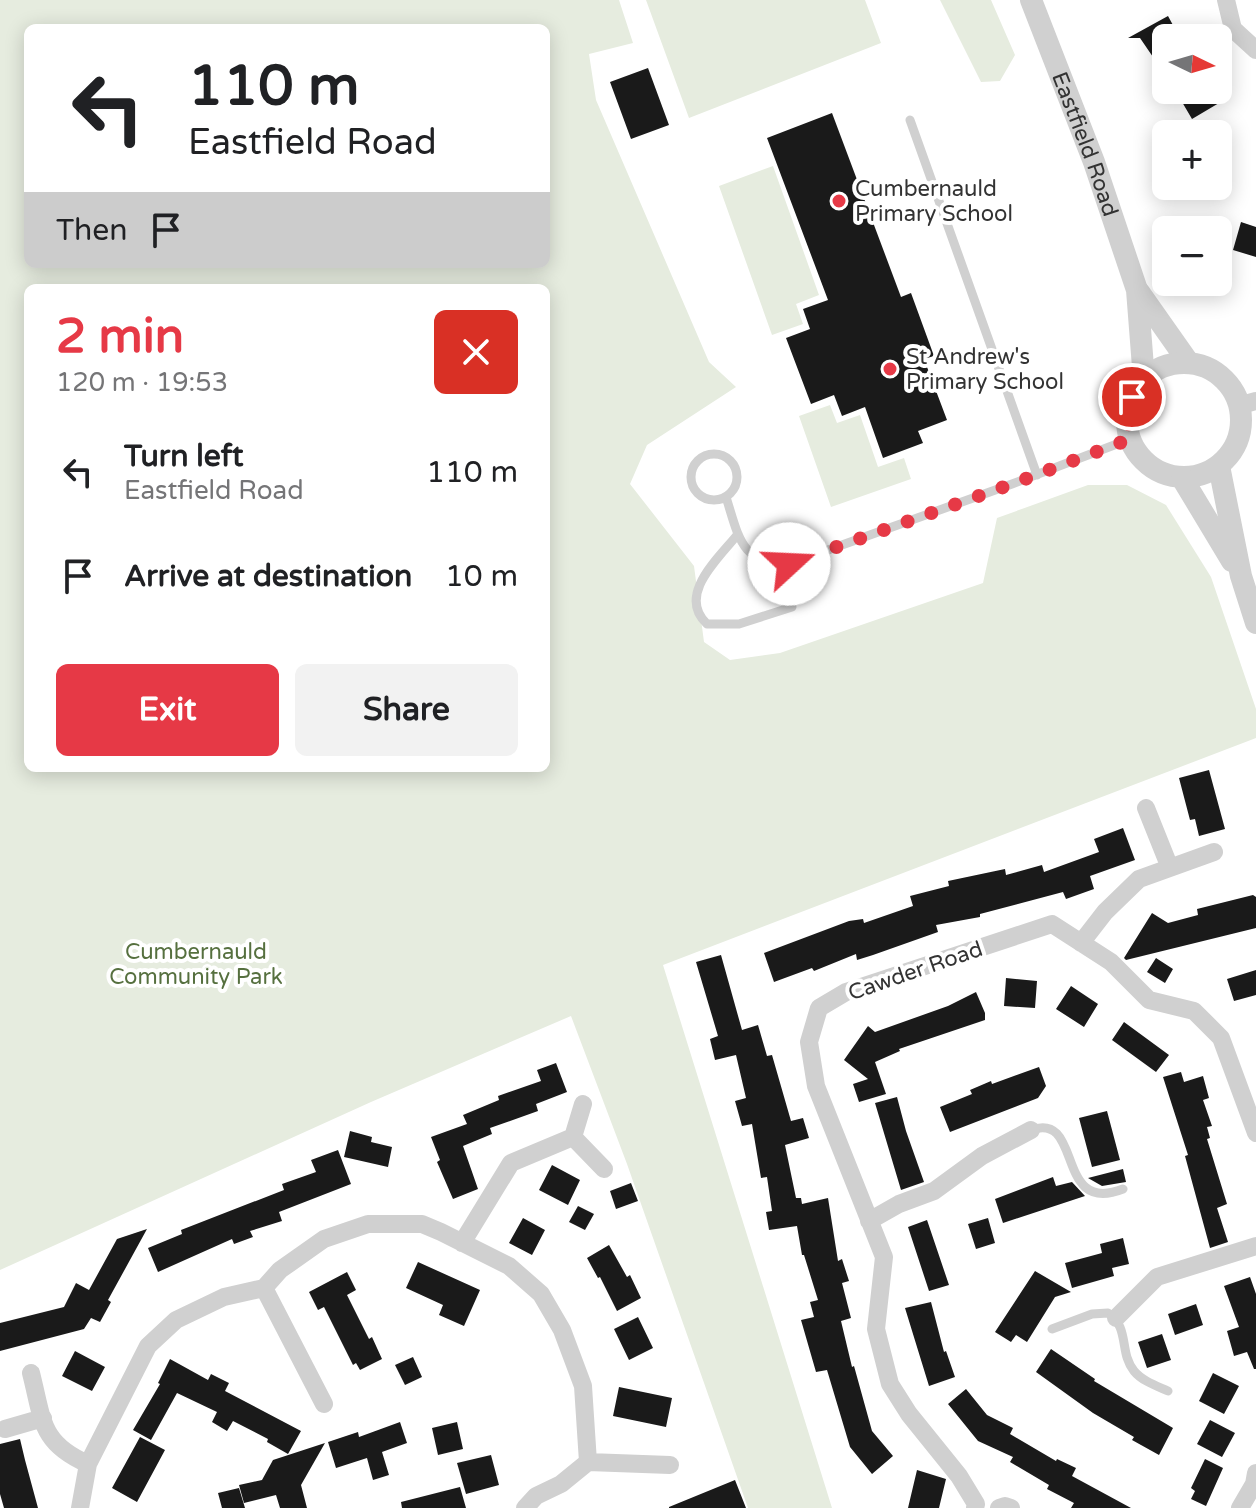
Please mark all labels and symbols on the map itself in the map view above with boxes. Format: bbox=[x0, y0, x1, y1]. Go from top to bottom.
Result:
north arrow bbox=[1152, 24, 1232, 104]
street label: Eastfield Road bbox=[1046, 68, 1123, 220]
place label: Cumbernauld Primary School bbox=[855, 176, 1013, 227]
marker: Cumbernauld Primary School bbox=[830, 192, 848, 210]
place label: St Andrew's Primary School bbox=[906, 344, 1064, 395]
marker: St Andrew's Primary School bbox=[881, 360, 899, 378]
pin bbox=[1098, 363, 1166, 431]
position arrow bbox=[747, 522, 831, 606]
street label: Cawder Road bbox=[845, 936, 986, 1006]
park label: Cumbernauld Community Park bbox=[109, 939, 283, 990]

